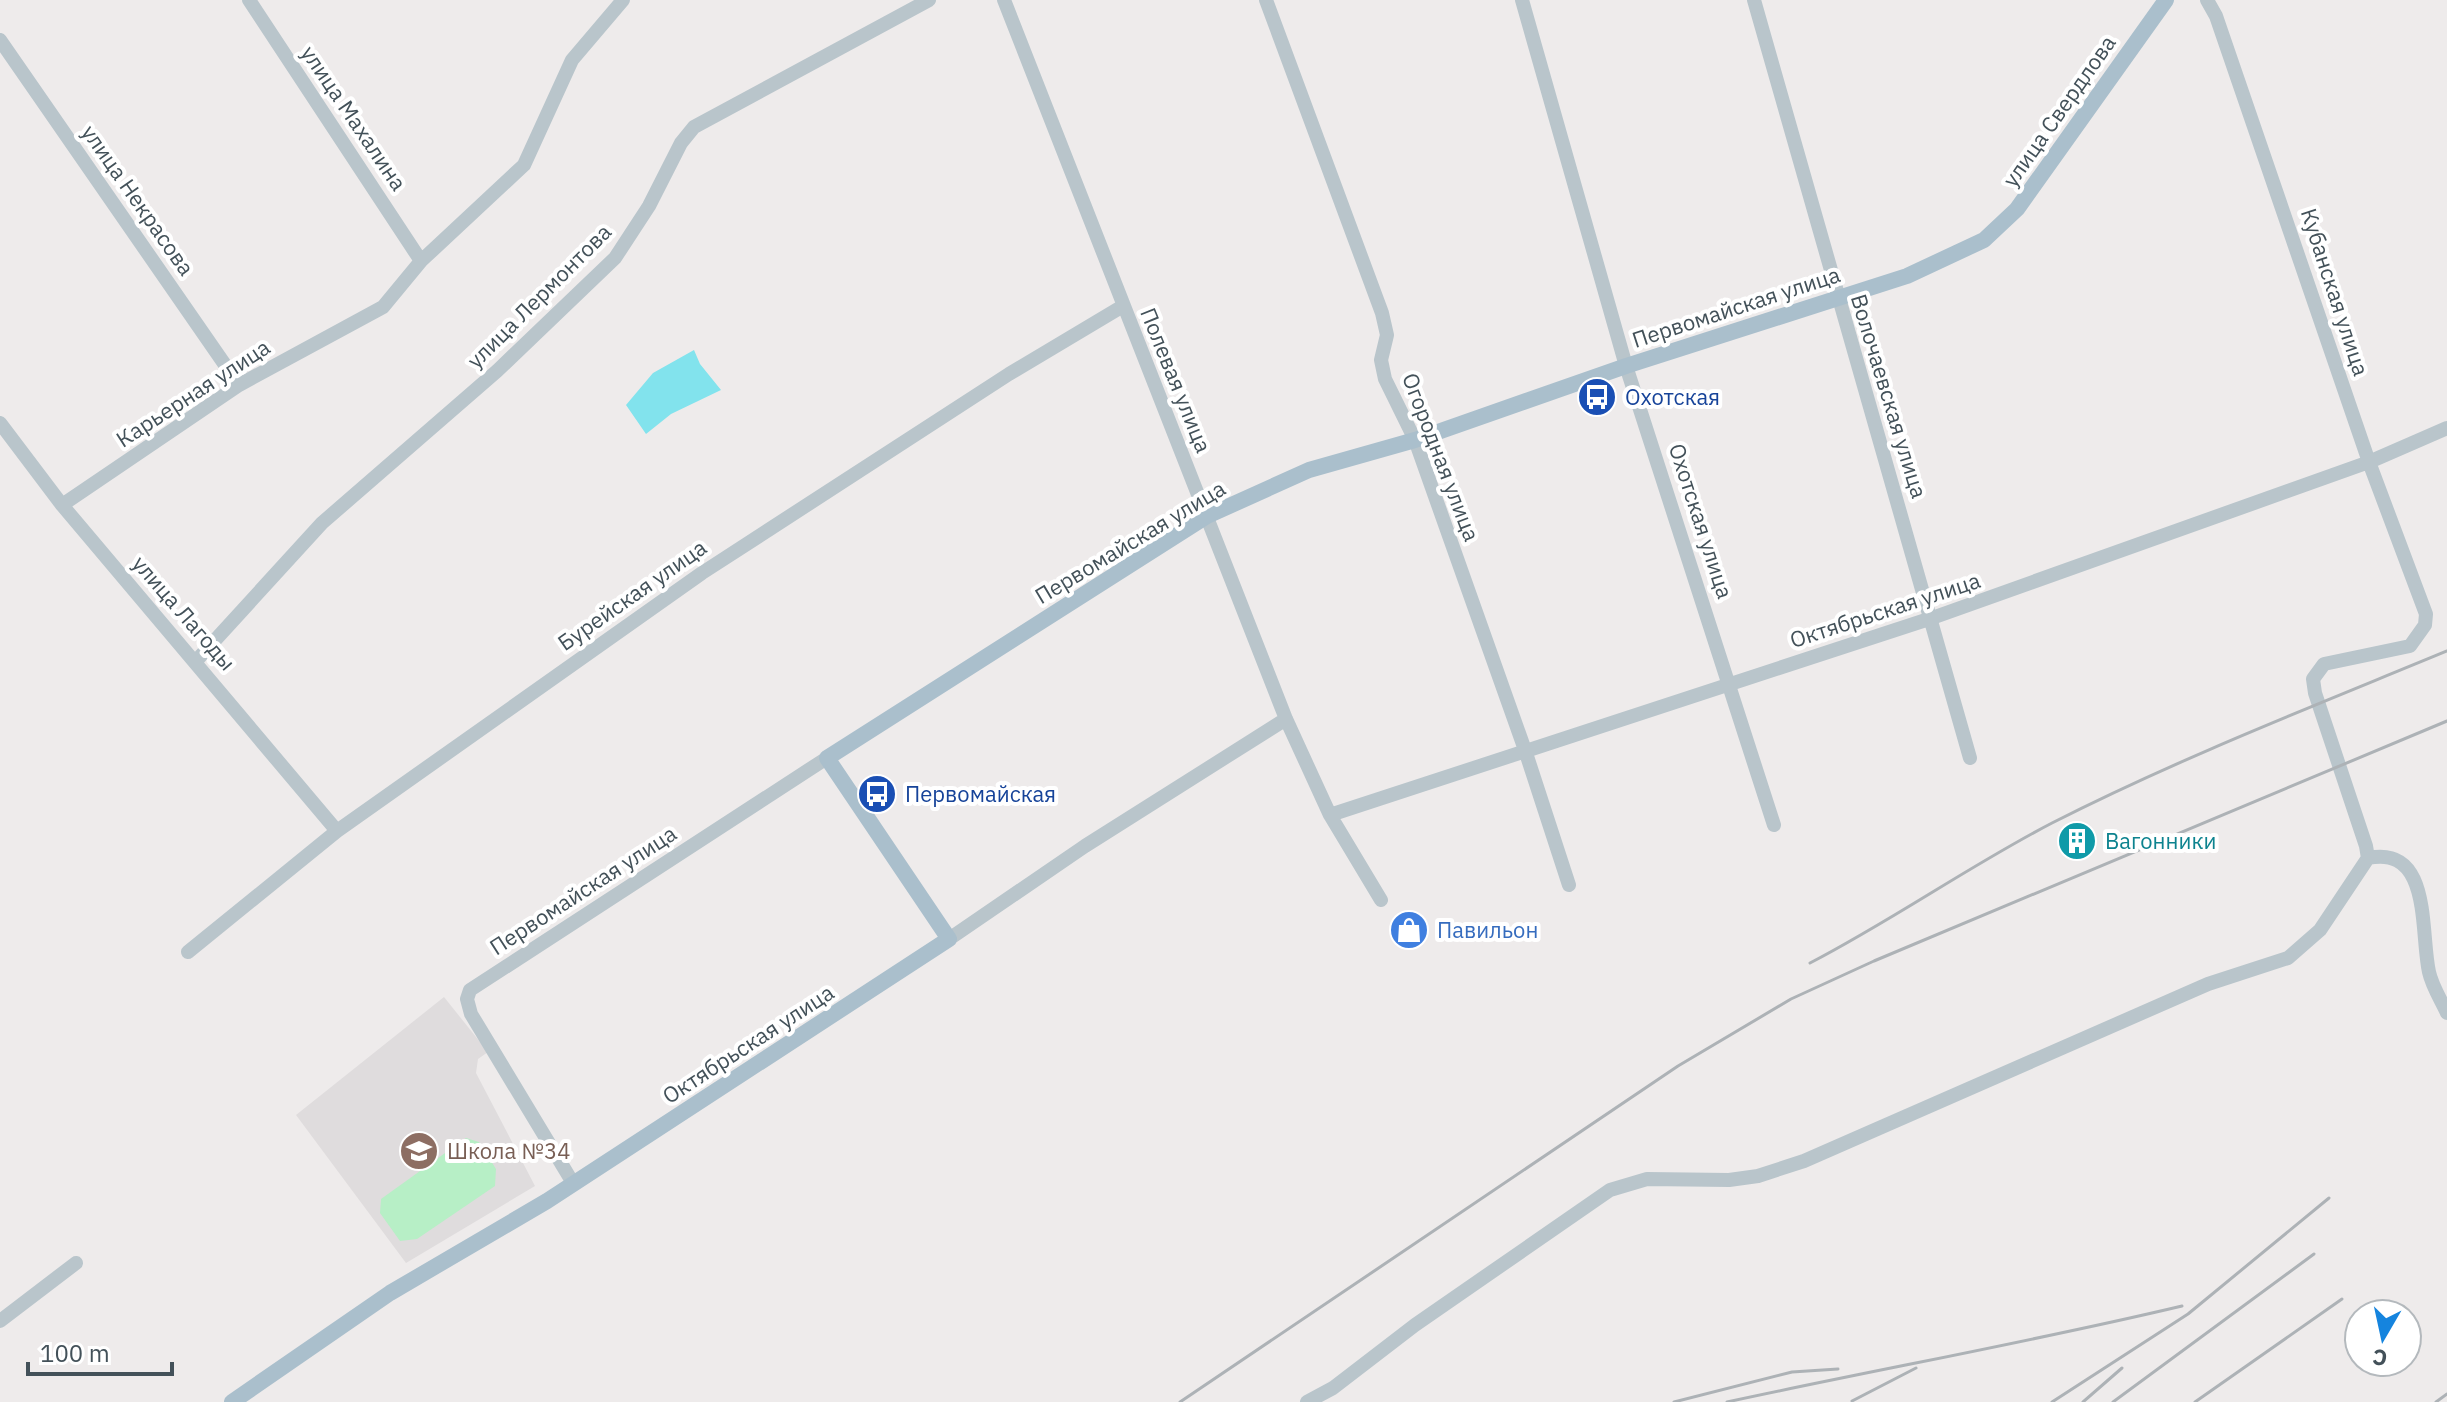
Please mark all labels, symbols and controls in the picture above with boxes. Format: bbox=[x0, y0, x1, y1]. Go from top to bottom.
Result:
street label: улица Свердлова bbox=[1995, 29, 2122, 192]
street label: улица Махалина bbox=[295, 40, 414, 196]
street label: улица Некрасова bbox=[76, 119, 201, 281]
street label: Кубанская улица bbox=[2295, 204, 2376, 380]
street label: улица Лермонтова bbox=[460, 217, 617, 374]
street label: Первомайская улица bbox=[1628, 259, 1844, 354]
street label: Волочаевская улица bbox=[1845, 290, 1934, 502]
street label: Полевая улица bbox=[1134, 303, 1219, 457]
street label: Карьерная улица bbox=[110, 332, 275, 453]
street label: Огородная улица bbox=[1396, 369, 1487, 545]
bus stop icon: Охотская bbox=[1576, 376, 1618, 418]
place label: Охотская bbox=[1625, 382, 1720, 411]
street label: Охотская улица bbox=[1663, 440, 1740, 602]
street label: Первомайская улица bbox=[1029, 473, 1231, 610]
street label: Бурейская улица bbox=[552, 532, 712, 657]
street label: улица Лагоды bbox=[126, 549, 242, 676]
street label: Октябрьская улица bbox=[1786, 565, 1984, 654]
bus stop icon: Первомайская bbox=[856, 773, 898, 815]
place label: Первомайская bbox=[905, 779, 1056, 808]
street label: Первомайская улица bbox=[484, 818, 682, 961]
building icon: Вагонники bbox=[2056, 820, 2098, 862]
place label: Вагонники bbox=[2105, 826, 2216, 855]
shop icon: Павильон bbox=[1388, 909, 1430, 951]
place label: Павильон bbox=[1437, 915, 1538, 944]
street label: Октябрьская улица bbox=[656, 977, 839, 1110]
school or university icon: Школа №34 bbox=[398, 1130, 440, 1172]
place label: Школа №34 bbox=[447, 1136, 570, 1165]
north arrow bbox=[2343, 1298, 2423, 1378]
scale bar bbox=[28, 1326, 172, 1376]
text: 100 m bbox=[40, 1337, 110, 1369]
text: С bbox=[2370, 1343, 2389, 1374]

